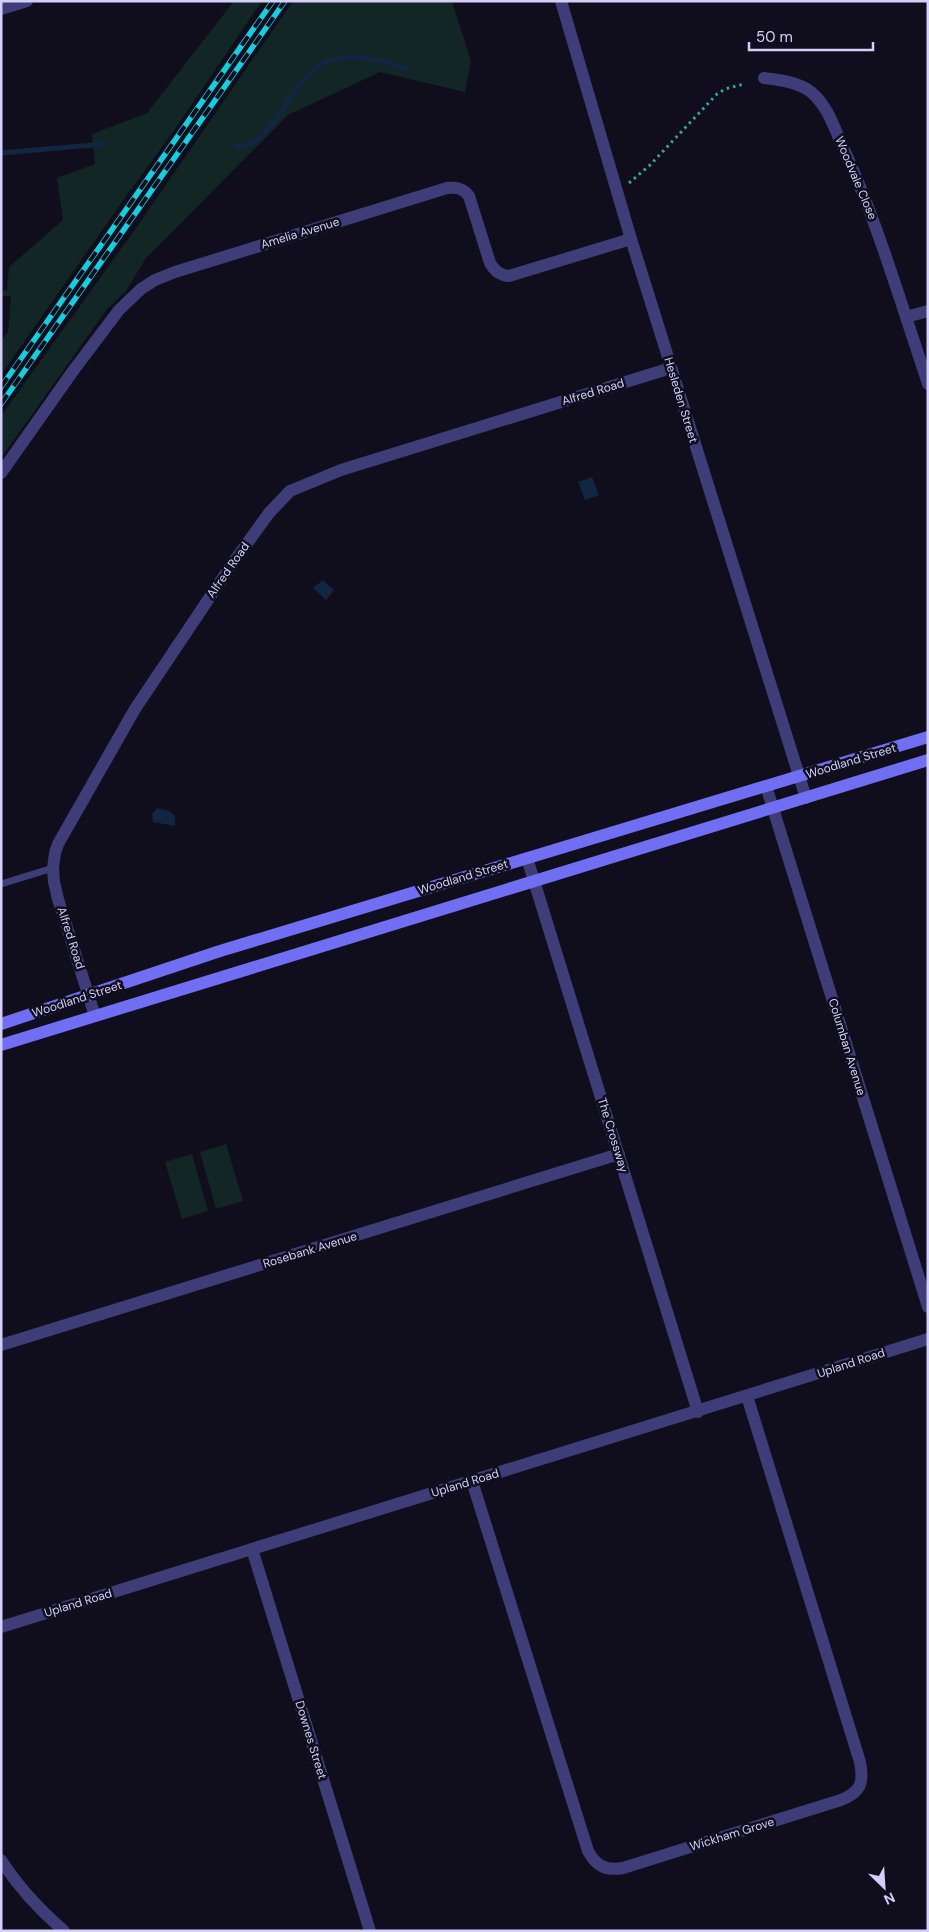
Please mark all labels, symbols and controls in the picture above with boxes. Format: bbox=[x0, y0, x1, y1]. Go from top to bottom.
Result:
scale bar bbox=[749, 20, 873, 52]
text: 50 m bbox=[756, 27, 793, 47]
street label: Woodvale Close bbox=[831, 134, 881, 222]
street label: Amelia Avenue bbox=[259, 213, 341, 253]
street label: Hesleden Street bbox=[660, 355, 702, 445]
street label: Alfred Road bbox=[560, 375, 626, 409]
street label: Alfred Road bbox=[203, 539, 253, 601]
street label: Woodland Street bbox=[804, 740, 898, 782]
street label: Woodland Street bbox=[416, 856, 510, 898]
street label: Alfred Road bbox=[53, 905, 89, 971]
street label: Woodland Street bbox=[30, 977, 124, 1021]
street label: Columban Avenue bbox=[825, 996, 869, 1098]
street label: The Crossway bbox=[594, 1096, 632, 1175]
street label: Rosebank Avenue bbox=[261, 1228, 359, 1272]
street label: Upland Road bbox=[815, 1345, 887, 1381]
street label: Upland Road bbox=[429, 1465, 501, 1501]
street label: Upland Road bbox=[42, 1585, 114, 1621]
street label: Downes Street bbox=[291, 1699, 331, 1781]
street label: Wickham Grove bbox=[688, 1813, 776, 1854]
north arrow bbox=[859, 1862, 909, 1912]
text: N bbox=[881, 1888, 898, 1909]

